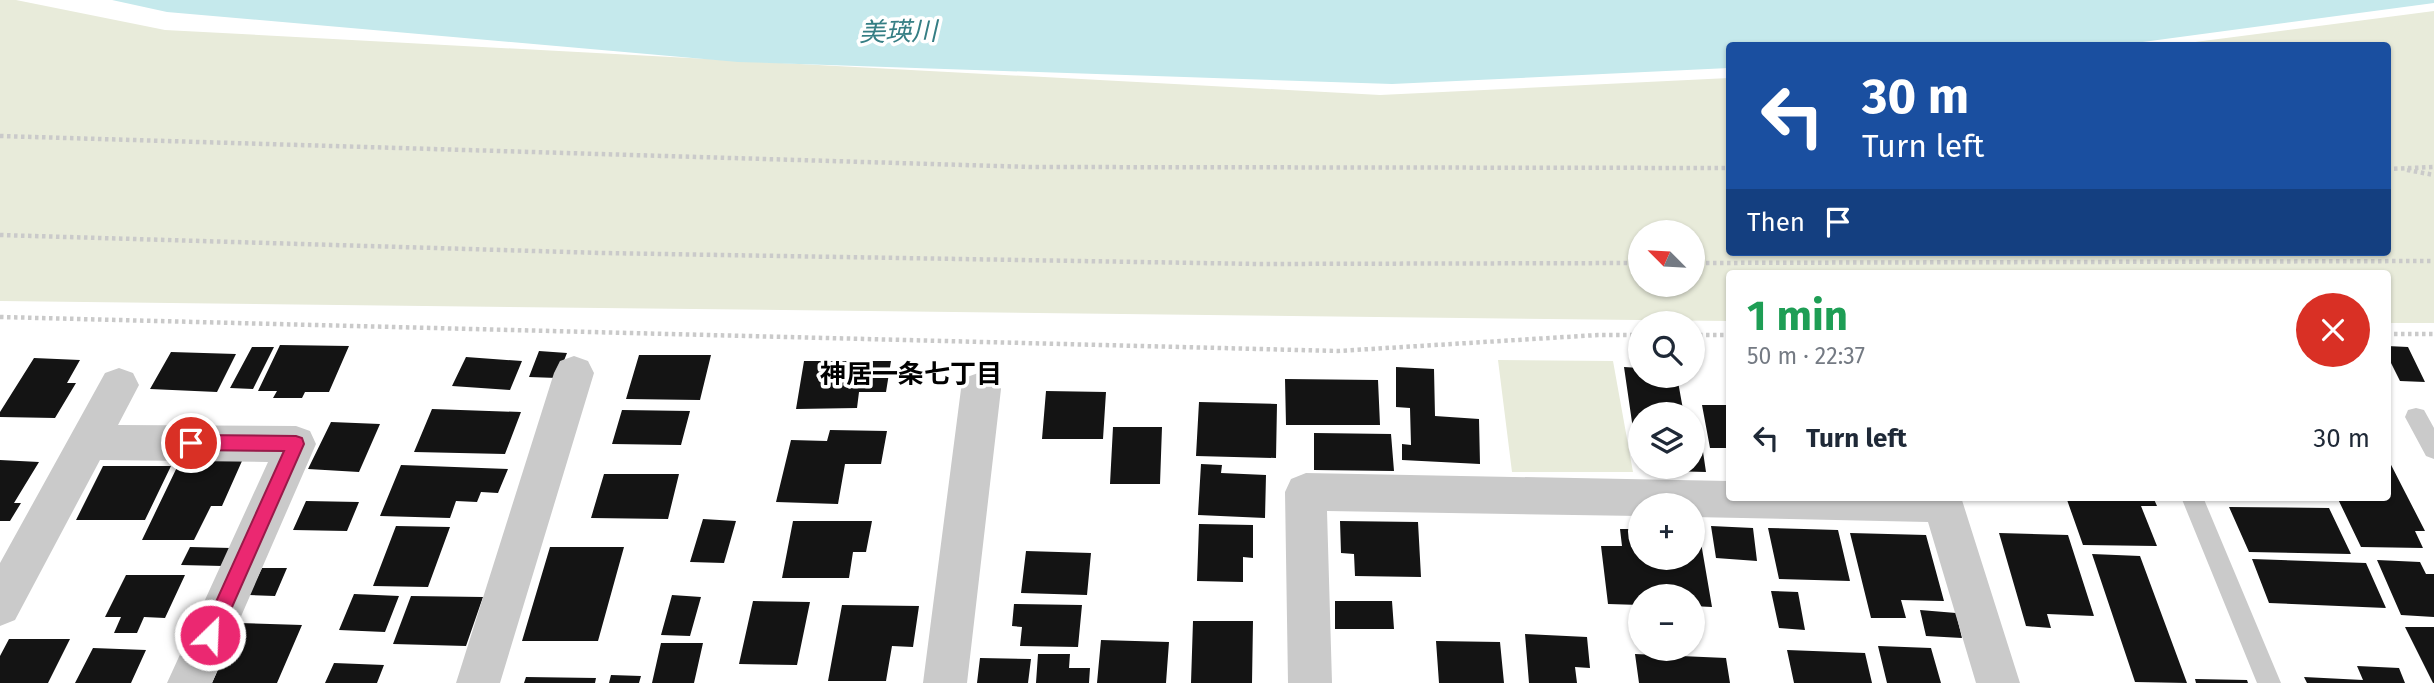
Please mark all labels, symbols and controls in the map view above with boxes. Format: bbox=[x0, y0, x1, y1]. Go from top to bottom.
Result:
water label: 美瑛川 bbox=[859, 16, 940, 48]
text: 30 m bbox=[1862, 67, 1969, 126]
icon: left bbox=[1747, 70, 1838, 161]
text: Turn left bbox=[1862, 127, 1984, 165]
icon: arrive bbox=[1819, 203, 1857, 241]
text: Then bbox=[1747, 207, 1805, 238]
north arrow bbox=[1628, 220, 1704, 298]
map controls bbox=[1628, 220, 1705, 661]
text: 1 min bbox=[1747, 291, 1848, 341]
button: close bbox=[2296, 293, 2370, 367]
button: search bbox=[1628, 311, 1705, 388]
text: 50 m · 22:37 bbox=[1747, 342, 1865, 370]
district label: 神居一条七丁目 bbox=[820, 359, 1002, 390]
button: layers bbox=[1628, 402, 1705, 479]
pin bbox=[161, 413, 221, 473]
icon: left bbox=[1747, 419, 1785, 457]
text: Turn left bbox=[1806, 423, 1907, 454]
text: 30 m bbox=[2313, 423, 2370, 454]
icon: arrive bbox=[172, 424, 210, 462]
button: + bbox=[1628, 493, 1705, 570]
button: − bbox=[1628, 584, 1705, 661]
position arrow bbox=[173, 598, 247, 672]

